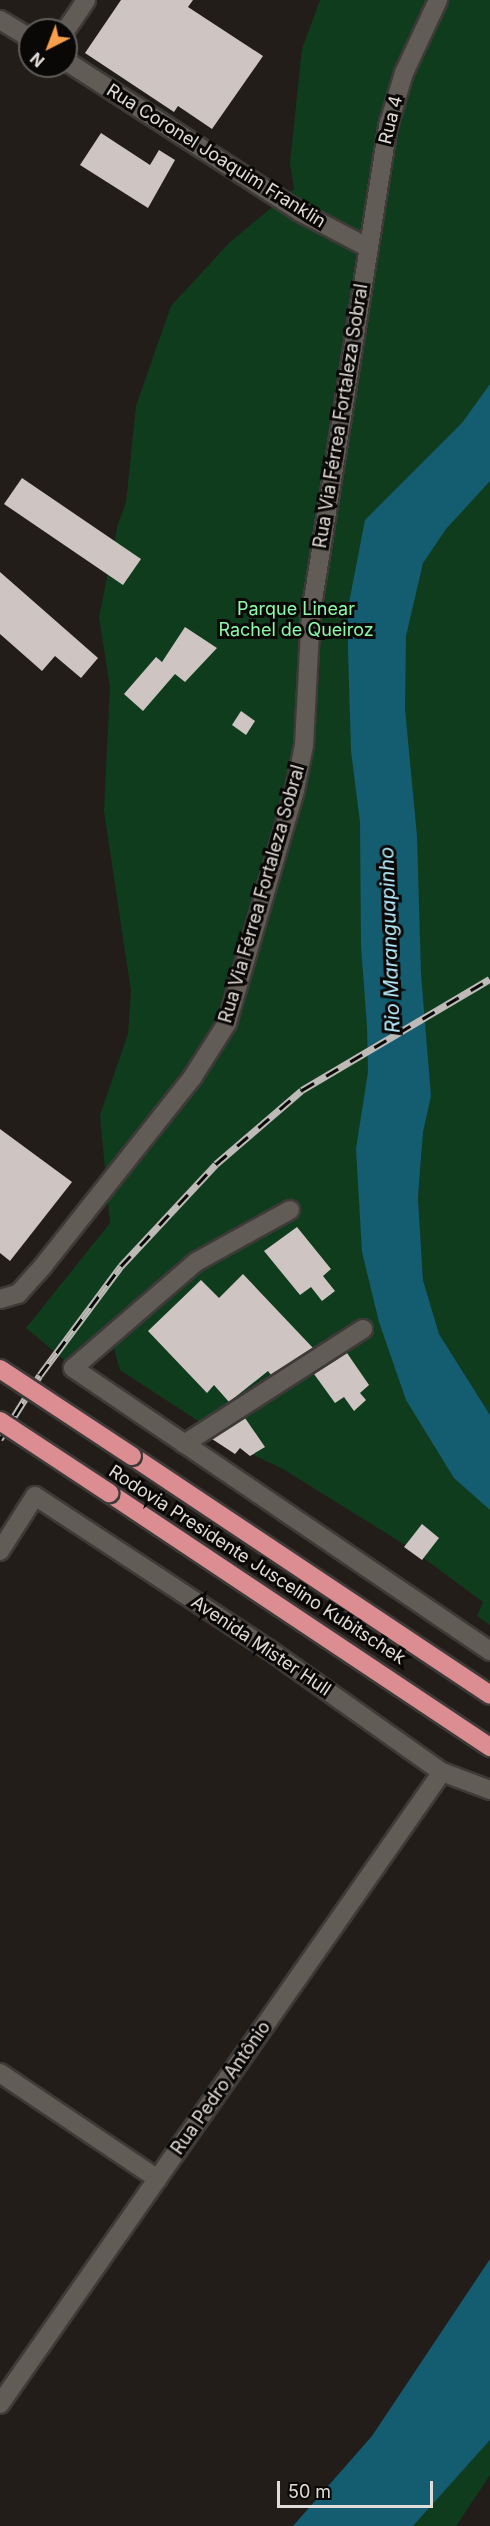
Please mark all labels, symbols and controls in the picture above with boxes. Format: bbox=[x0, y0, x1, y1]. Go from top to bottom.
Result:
north arrow bbox=[18, 18, 78, 78]
text: N bbox=[26, 48, 49, 71]
street label: Rua Coronel Joaquim Franklin bbox=[102, 79, 330, 233]
street label: Rua 4 bbox=[375, 94, 407, 146]
street label: Rua Via Férrea Fortaleza Sobral bbox=[309, 282, 373, 550]
park label: Parque Linear Rachel de Queiroz bbox=[218, 599, 374, 642]
street label: Rua Via Férrea Fortaleza Sobral bbox=[215, 763, 309, 1025]
water label: Rio Maranguapinho bbox=[375, 847, 405, 1033]
street label: Rodovia Presidente Juscelino Kubitschek bbox=[105, 1461, 409, 1669]
street label: Avenida Mister Hull bbox=[187, 1591, 335, 1701]
street label: Rua Pedro Antônio bbox=[167, 2017, 275, 2159]
scale bar bbox=[280, 2469, 436, 2507]
text: 50 m bbox=[288, 2481, 331, 2502]

